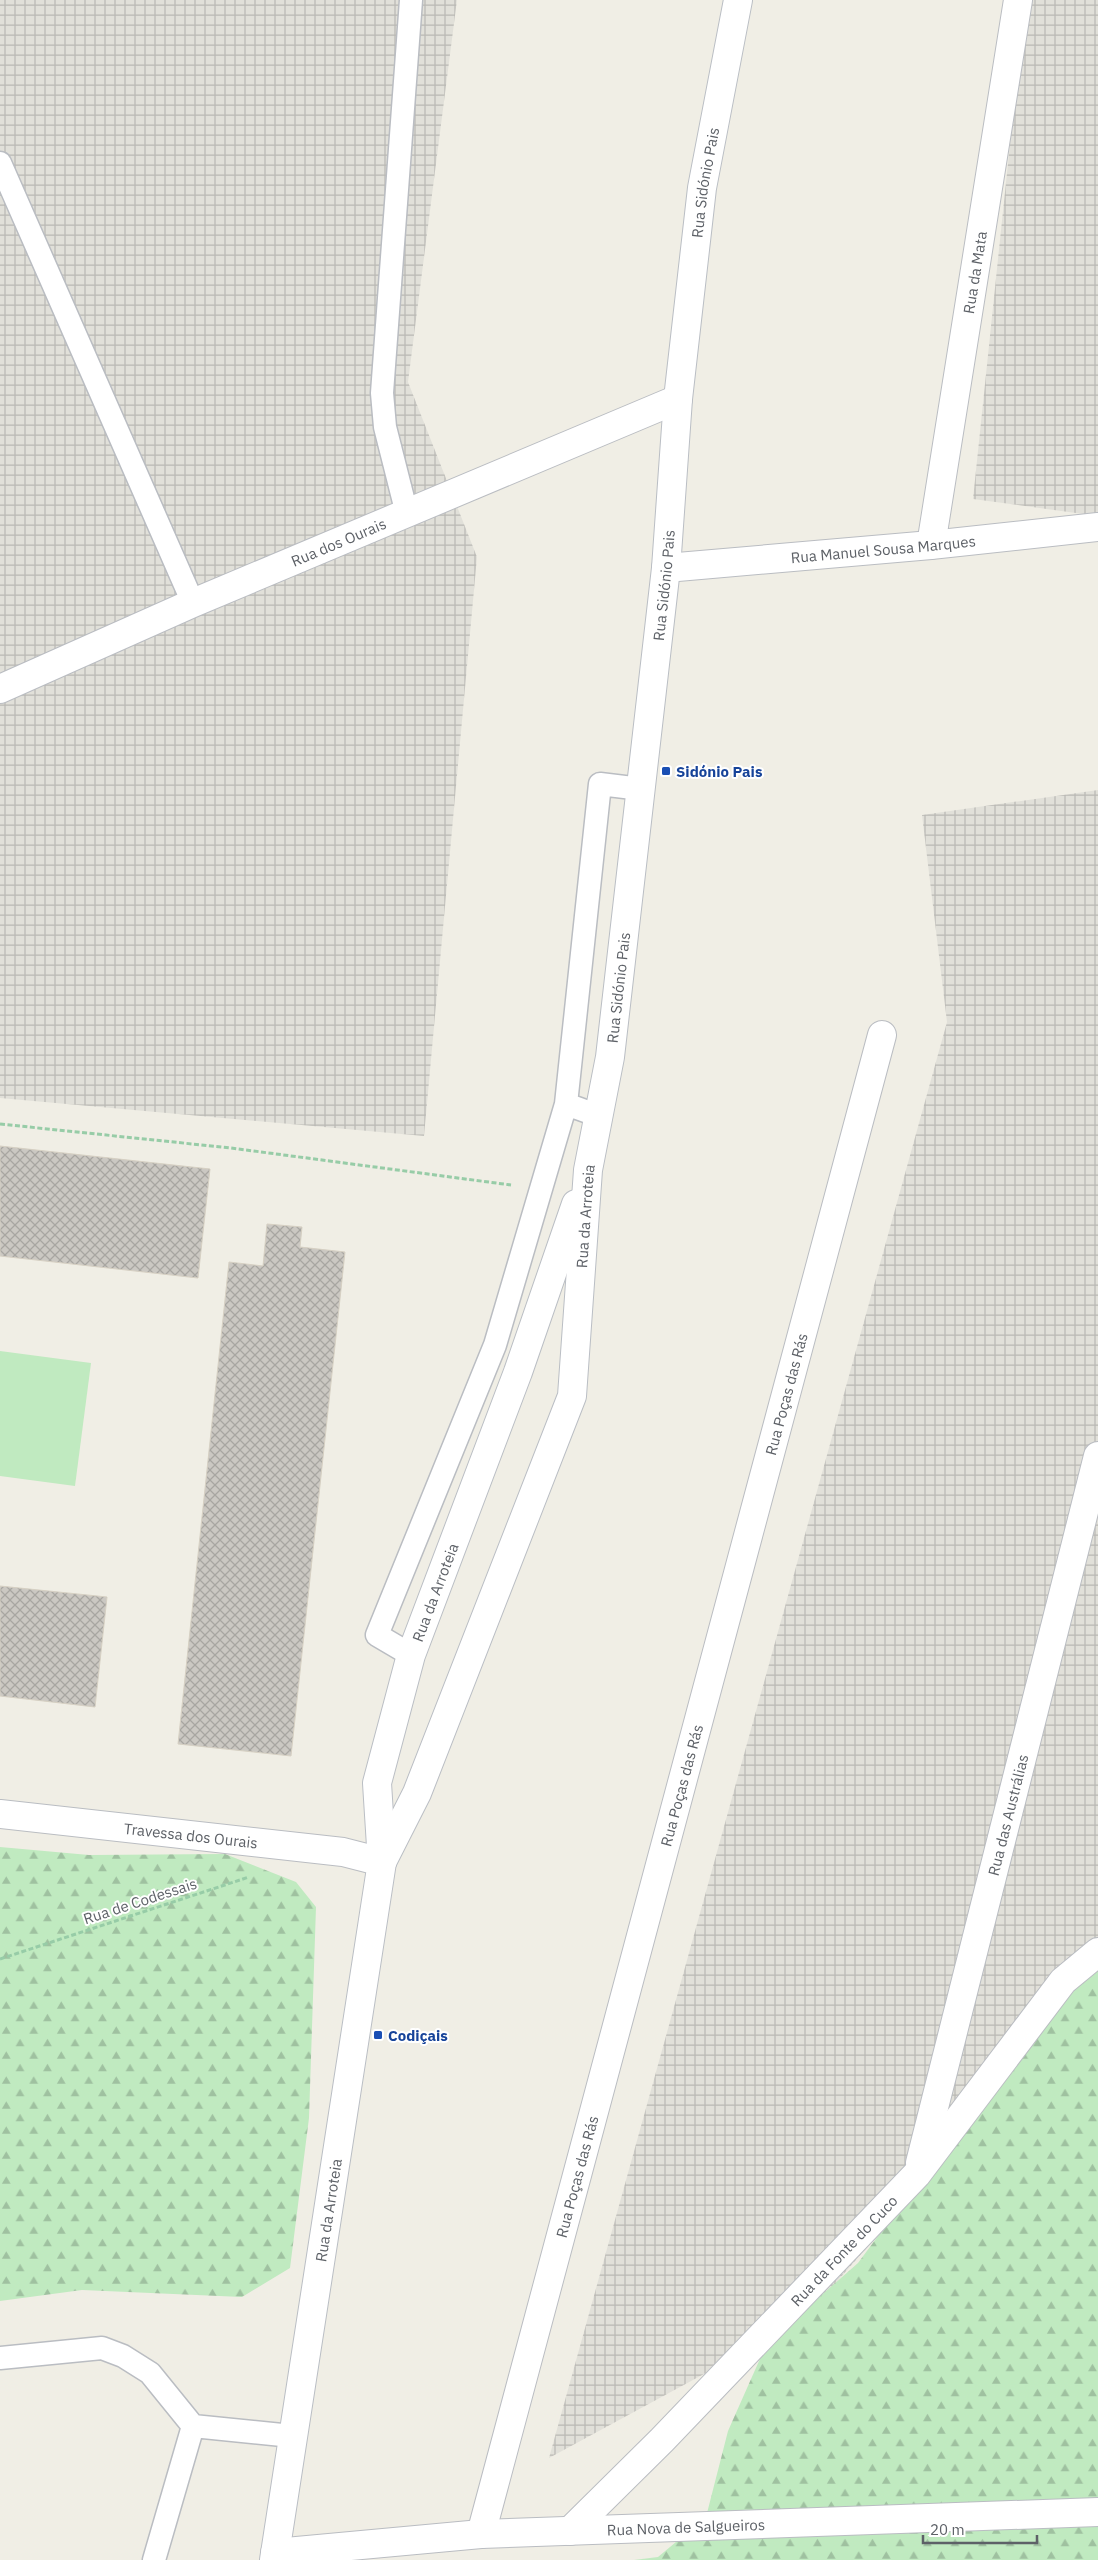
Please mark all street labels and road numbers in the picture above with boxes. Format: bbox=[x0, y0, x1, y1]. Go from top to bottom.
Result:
street label: Rua Sidónio Pais bbox=[687, 126, 723, 239]
street label: Rua da Mata bbox=[959, 230, 990, 315]
street label: Rua dos Ourais bbox=[288, 513, 389, 570]
street label: Rua Sidónio Pais bbox=[648, 529, 678, 642]
street label: Rua Manuel Sousa Marques bbox=[790, 531, 977, 567]
street label: Rua Sidónio Pais bbox=[602, 931, 634, 1044]
street label: Rua da Arroteia bbox=[572, 1162, 598, 1269]
street label: Rua Poças das Rás bbox=[761, 1331, 811, 1457]
street label: Rua da Arroteia bbox=[407, 1540, 462, 1644]
street label: Rua Poças das Rás bbox=[656, 1722, 707, 1848]
street label: Rua das Austrálias bbox=[983, 1752, 1032, 1878]
street label: Travessa dos Ourais bbox=[123, 1818, 259, 1852]
street label: Rua de Codessais bbox=[81, 1874, 199, 1928]
street label: Rua Poças das Rás bbox=[551, 2113, 602, 2240]
street label: Rua da Arroteia bbox=[311, 2157, 345, 2263]
street label: Rua da Fonte do Cuco bbox=[786, 2191, 901, 2310]
street label: Rua Nova de Salgueiros bbox=[607, 2514, 765, 2539]

